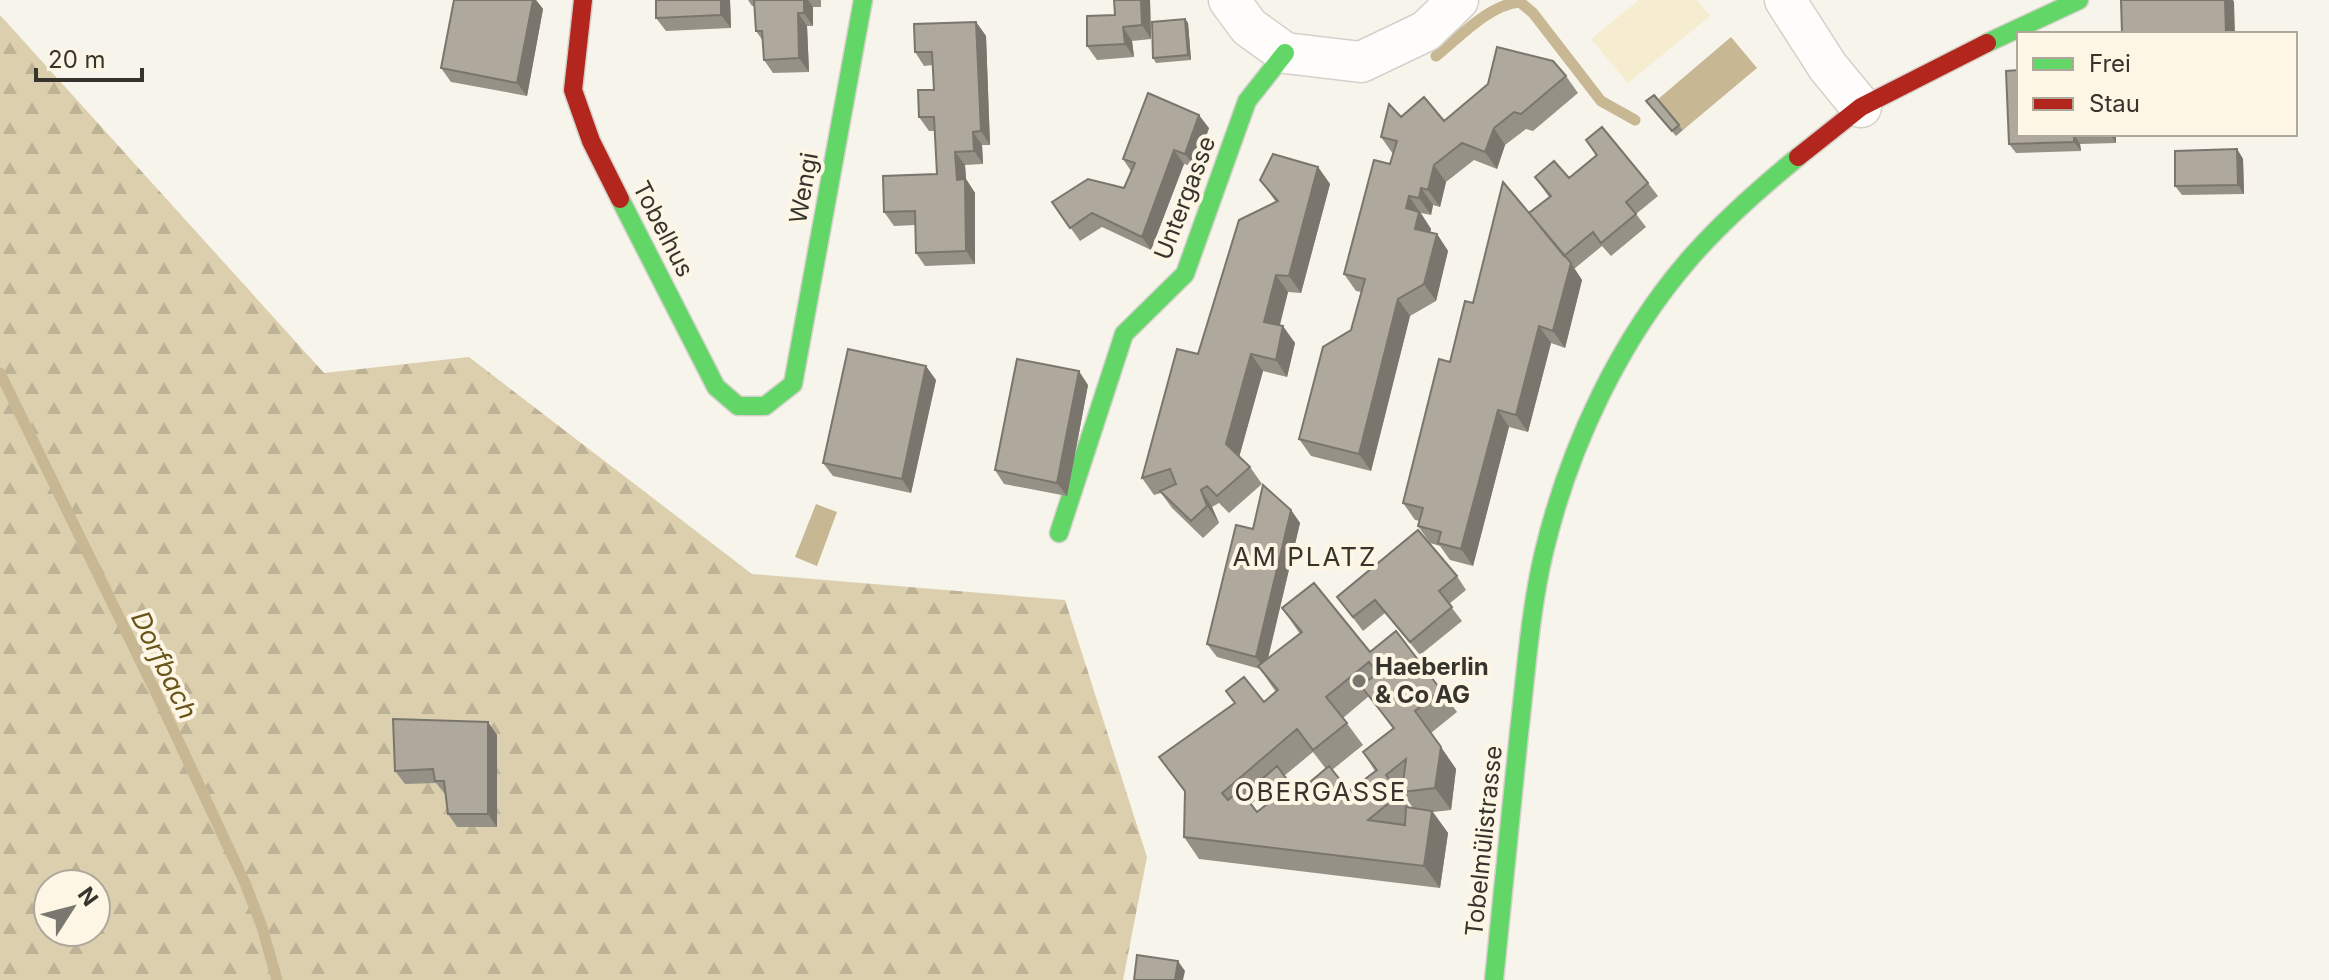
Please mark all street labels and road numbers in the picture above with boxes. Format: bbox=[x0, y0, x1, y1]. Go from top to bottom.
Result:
street label: Untergasse bbox=[1148, 132, 1221, 264]
street label: Wengi bbox=[783, 150, 824, 225]
street label: Tobelhus bbox=[627, 176, 700, 281]
street label: Tobelmülistrasse bbox=[1459, 744, 1508, 938]

